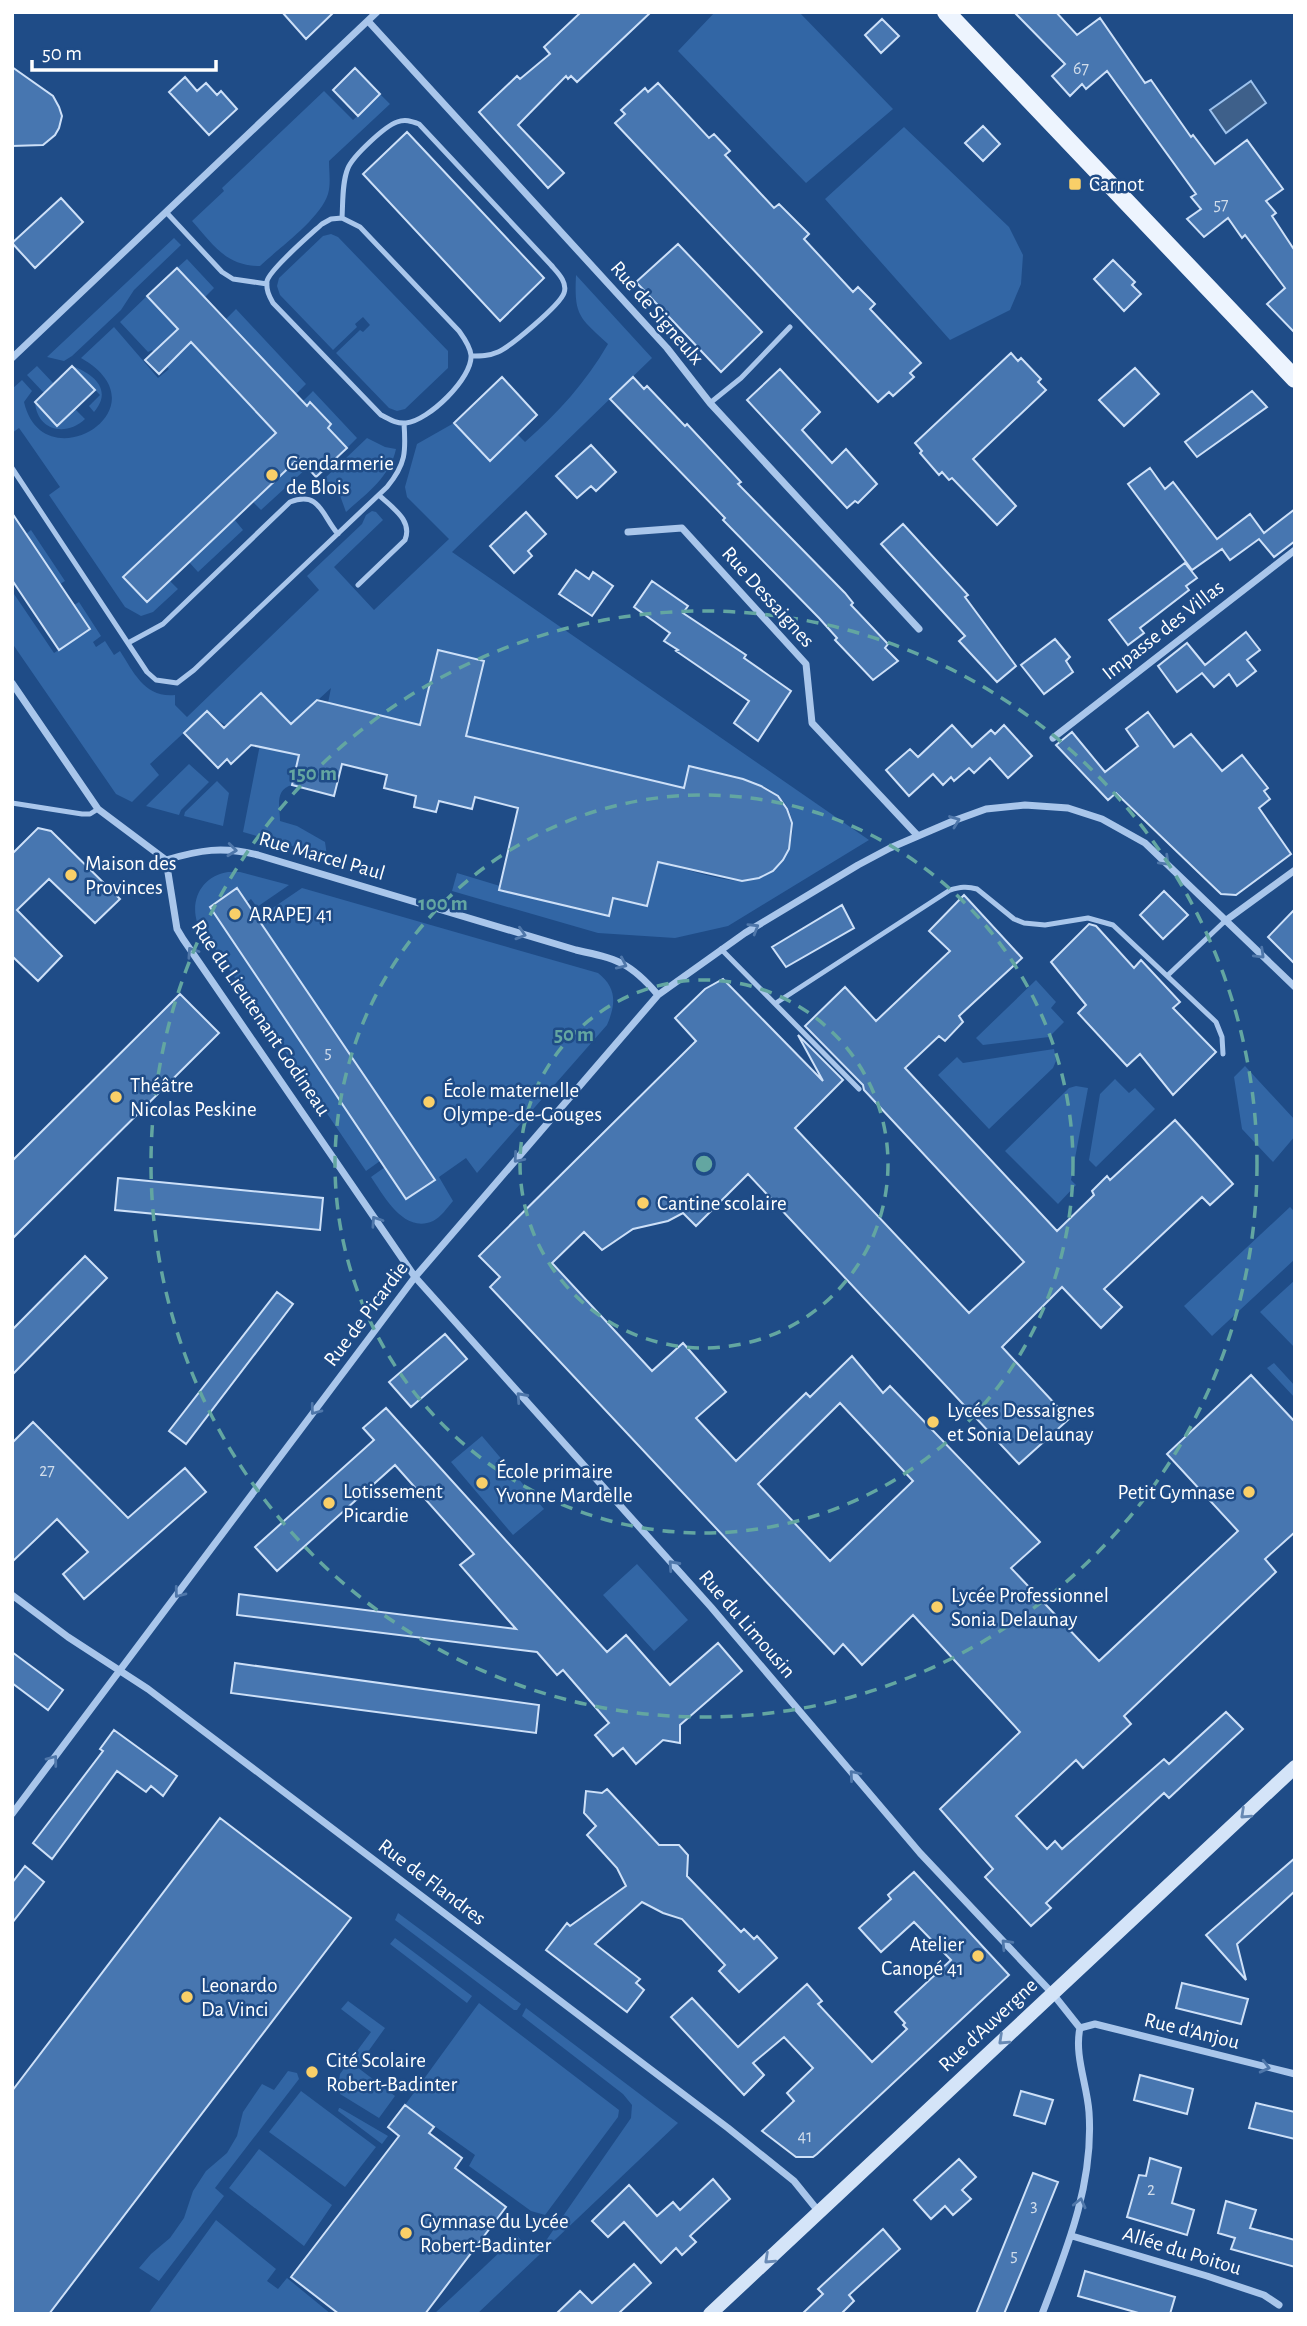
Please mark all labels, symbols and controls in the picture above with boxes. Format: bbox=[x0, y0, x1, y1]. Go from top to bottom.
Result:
scale bar bbox=[32, 28, 215, 72]
text: 50 m bbox=[42, 43, 82, 64]
house number: 67 bbox=[1073, 60, 1089, 78]
place label: Carnot bbox=[1089, 174, 1144, 195]
marker: Carnot bbox=[1067, 176, 1083, 192]
house number: 57 bbox=[1213, 196, 1229, 214]
street label: Rue de Signeulx bbox=[606, 257, 708, 369]
place label: Gendarmerie de Blois bbox=[286, 453, 394, 498]
marker: Gendarmerie de Blois bbox=[264, 467, 280, 483]
street label: Rue Dessaignes bbox=[718, 543, 818, 651]
street label: Impasse des Villas bbox=[1098, 576, 1228, 684]
text: 150 m bbox=[289, 763, 337, 784]
one-way arrow bbox=[948, 815, 960, 829]
street label: Rue Marcel Paul bbox=[257, 828, 387, 884]
one-way arrow bbox=[226, 843, 238, 858]
place label: Maison des Provinces bbox=[85, 853, 177, 898]
one-way arrow bbox=[1157, 853, 1170, 866]
marker: Maison des Provinces bbox=[63, 867, 79, 883]
text: 100 m bbox=[418, 893, 468, 914]
place label: ARAPEJ 41 bbox=[249, 904, 333, 925]
marker: ARAPEJ 41 bbox=[227, 906, 243, 922]
street label: Rue du Lieutenant Godineau bbox=[188, 916, 334, 1120]
one-way arrow bbox=[747, 923, 760, 936]
one-way arrow bbox=[515, 925, 527, 940]
one-way arrow bbox=[1252, 945, 1265, 958]
one-way arrow bbox=[188, 947, 200, 960]
one-way arrow bbox=[615, 955, 627, 969]
text: 50 m bbox=[554, 1024, 594, 1045]
house number: 5 bbox=[324, 1044, 332, 1062]
place label: Théâtre Nicolas Peskine bbox=[130, 1075, 257, 1120]
place label: École maternelle Olympe-de-Gouges bbox=[443, 1078, 602, 1125]
marker: Théâtre Nicolas Peskine bbox=[108, 1089, 124, 1105]
marker: École maternelle Olympe-de-Gouges bbox=[421, 1094, 437, 1110]
one-way arrow bbox=[514, 1150, 526, 1163]
centre of rings bbox=[692, 1152, 716, 1176]
place label: Cantine scolaire bbox=[657, 1193, 787, 1214]
marker: Cantine scolaire bbox=[635, 1195, 651, 1211]
one-way arrow bbox=[372, 1216, 384, 1229]
street label: Rue de Picardie bbox=[320, 1258, 412, 1370]
one-way arrow bbox=[516, 1392, 529, 1405]
place label: Lycées Dessaignes et Sonia Delaunay bbox=[947, 1400, 1095, 1445]
one-way arrow bbox=[311, 1403, 323, 1415]
marker: Lycées Dessaignes et Sonia Delaunay bbox=[925, 1414, 941, 1430]
place label: École primaire Yvonne Mardelle bbox=[496, 1459, 633, 1506]
house number: 27 bbox=[39, 1462, 55, 1480]
marker: École primaire Yvonne Mardelle bbox=[474, 1475, 490, 1491]
place label: Lotissement Picardie bbox=[343, 1481, 443, 1526]
place label: Petit Gymnase bbox=[1118, 1482, 1235, 1503]
marker: Petit Gymnase bbox=[1241, 1484, 1257, 1500]
marker: Lotissement Picardie bbox=[321, 1495, 337, 1511]
one-way arrow bbox=[669, 1560, 681, 1573]
street label: Rue du Limousin bbox=[695, 1566, 799, 1682]
one-way arrow bbox=[174, 1585, 187, 1597]
place label: Lycée Professionnel Sonia Delaunay bbox=[951, 1585, 1109, 1630]
marker: Lycée Professionnel Sonia Delaunay bbox=[929, 1599, 945, 1615]
one-way arrow bbox=[45, 1755, 58, 1768]
one-way arrow bbox=[850, 1770, 862, 1783]
one-way arrow bbox=[1240, 1805, 1253, 1818]
street label: Rue de Flandres bbox=[374, 1835, 490, 1929]
place label: Atelier Canopé 41 bbox=[881, 1934, 964, 1979]
one-way arrow bbox=[1001, 1939, 1014, 1952]
marker: Atelier Canopé 41 bbox=[970, 1948, 986, 1964]
street label: Rue d'Auvergne bbox=[935, 1974, 1041, 2076]
place label: Leonardo Da Vinci bbox=[201, 1975, 278, 2020]
marker: Leonardo Da Vinci bbox=[179, 1989, 195, 2005]
street label: Rue d'Anjou bbox=[1142, 2009, 1242, 2053]
one-way arrow bbox=[998, 2032, 1011, 2045]
place label: Cité Scolaire Robert-Badinter bbox=[326, 2050, 458, 2095]
one-way arrow bbox=[1259, 2059, 1271, 2073]
marker: Cité Scolaire Robert-Badinter bbox=[304, 2064, 320, 2080]
house number: 41 bbox=[798, 2128, 812, 2146]
house number: 2 bbox=[1147, 2181, 1155, 2199]
house number: 3 bbox=[1030, 2197, 1038, 2215]
one-way arrow bbox=[1072, 2197, 1086, 2209]
place label: Gymnase du Lycée Robert-Badinter bbox=[420, 2211, 569, 2256]
street label: Allée du Poitou bbox=[1120, 2223, 1244, 2279]
marker: Gymnase du Lycée Robert-Badinter bbox=[398, 2225, 414, 2241]
house number: 5 bbox=[1010, 2247, 1018, 2265]
one-way arrow bbox=[764, 2250, 777, 2263]

